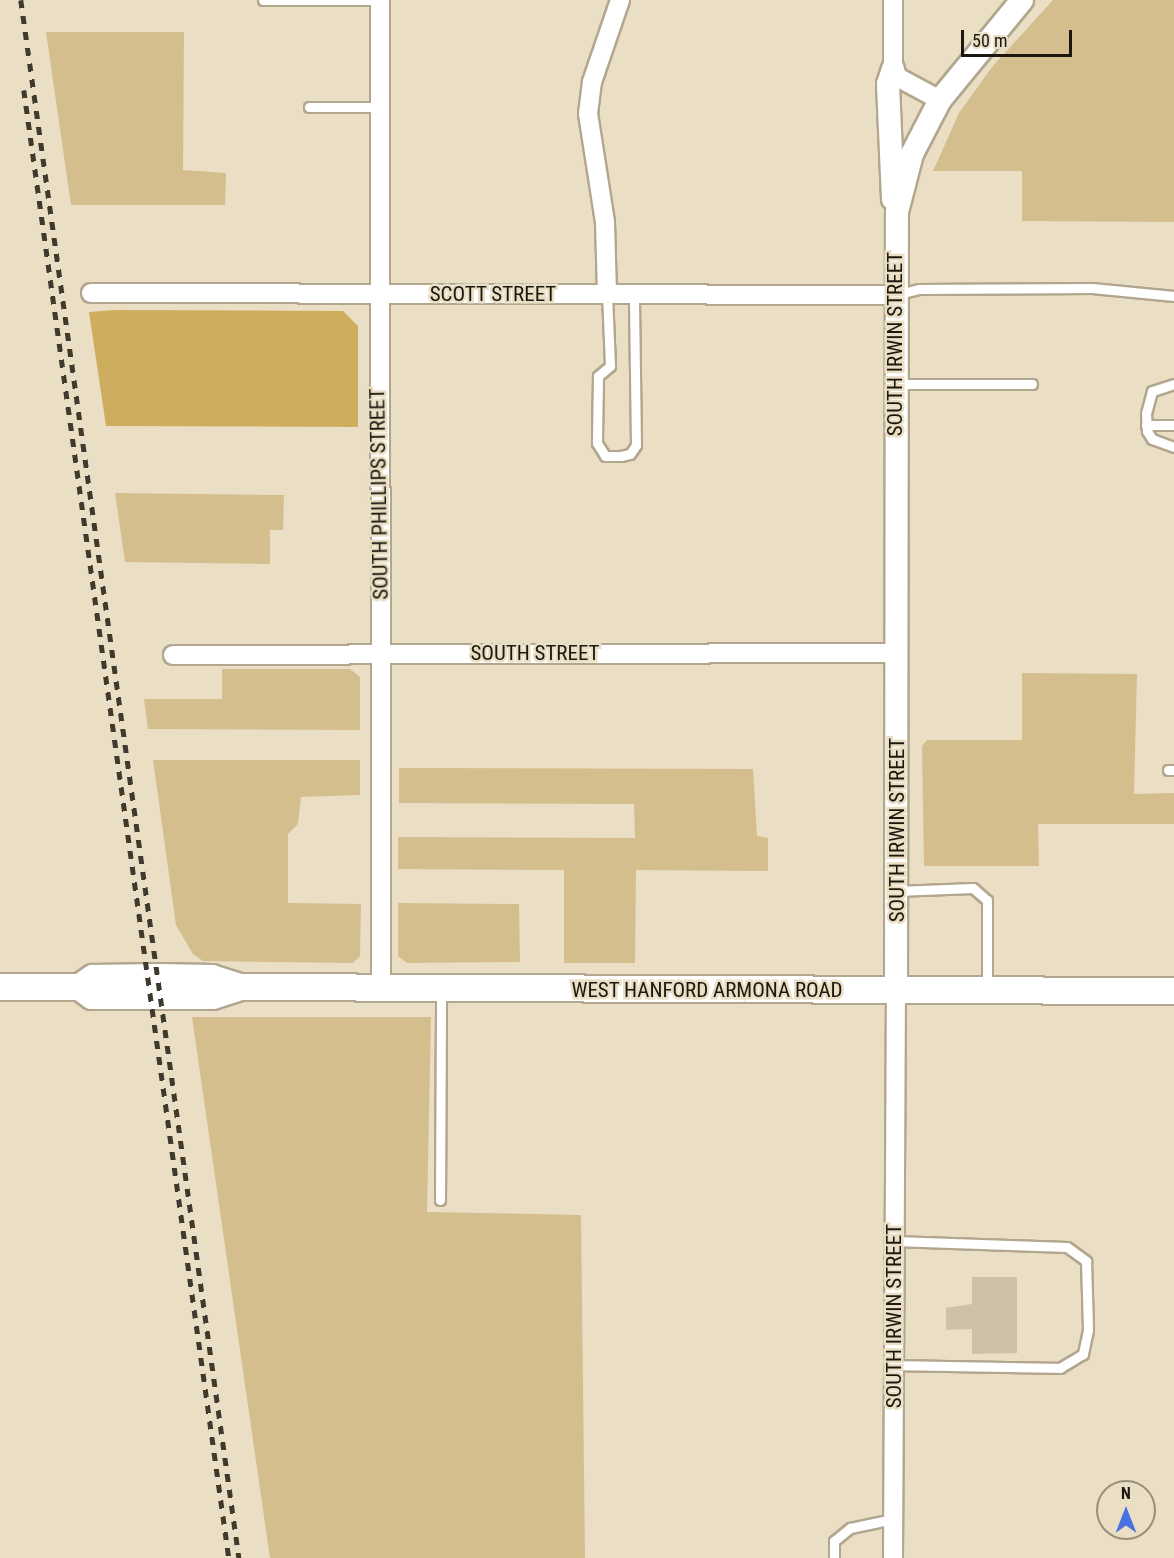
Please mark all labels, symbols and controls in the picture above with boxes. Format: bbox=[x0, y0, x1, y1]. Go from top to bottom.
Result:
scale bar bbox=[964, 18, 1075, 56]
text: 50 m bbox=[972, 30, 1007, 51]
street label: SOUTH IRWIN STREET bbox=[882, 252, 908, 436]
street label: SCOTT STREET bbox=[430, 281, 556, 307]
street label: SOUTH PHILLIPS STREET bbox=[365, 388, 393, 600]
street label: SOUTH STREET bbox=[470, 640, 600, 666]
street label: SOUTH IRWIN STREET bbox=[884, 738, 910, 922]
street label: WEST HANFORD ARMONA ROAD bbox=[571, 977, 843, 1003]
street label: SOUTH IRWIN STREET bbox=[881, 1224, 907, 1408]
north arrow bbox=[1096, 1480, 1156, 1540]
text: N bbox=[1121, 1484, 1131, 1503]

